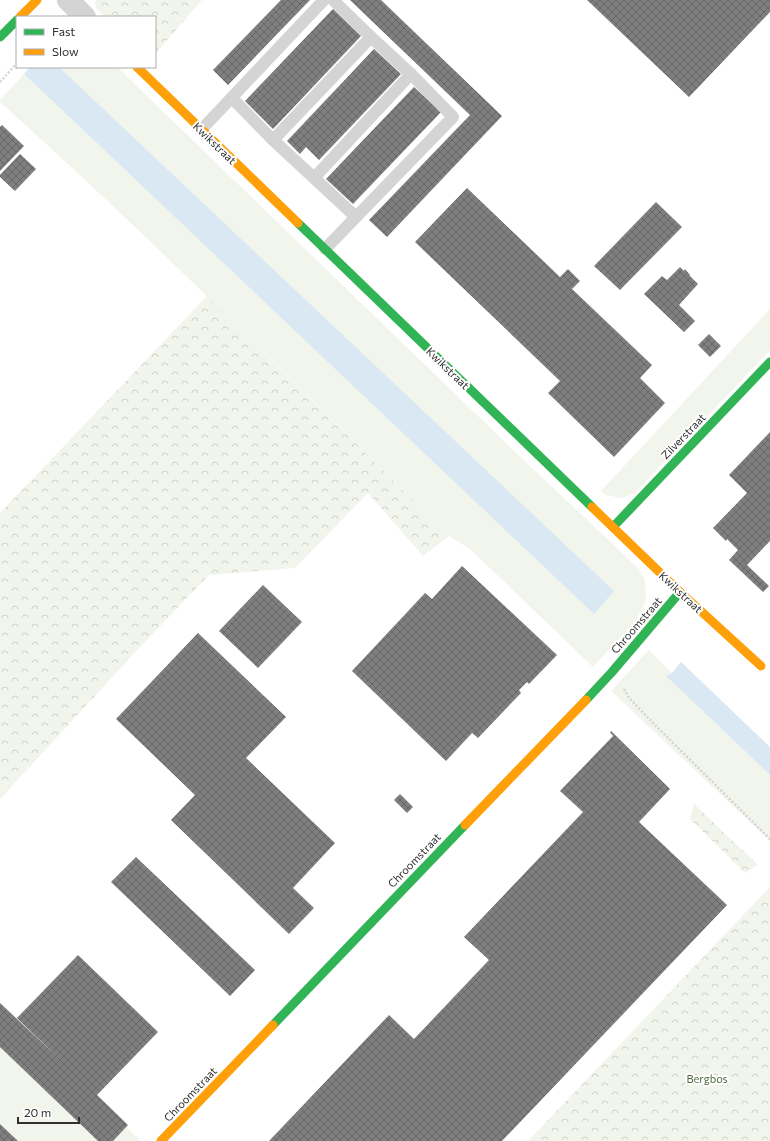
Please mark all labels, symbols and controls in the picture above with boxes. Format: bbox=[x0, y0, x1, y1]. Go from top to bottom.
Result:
legend bbox=[16, 16, 156, 68]
text: Fast bbox=[52, 24, 75, 38]
text: Slow bbox=[52, 44, 79, 58]
street label: Kwikstraat bbox=[191, 119, 239, 167]
street label: Kwikstraat bbox=[424, 344, 472, 392]
street label: Zilverstraat bbox=[658, 410, 708, 461]
street label: Kwikstraat bbox=[657, 569, 706, 616]
street label: Chroomstraat bbox=[608, 594, 664, 656]
street label: Chroomstraat bbox=[385, 830, 444, 890]
street label: Chroomstraat bbox=[161, 1064, 220, 1124]
park label: Bergbos bbox=[686, 1072, 728, 1085]
scale bar bbox=[18, 1099, 79, 1125]
text: 20 m bbox=[24, 1105, 51, 1119]

